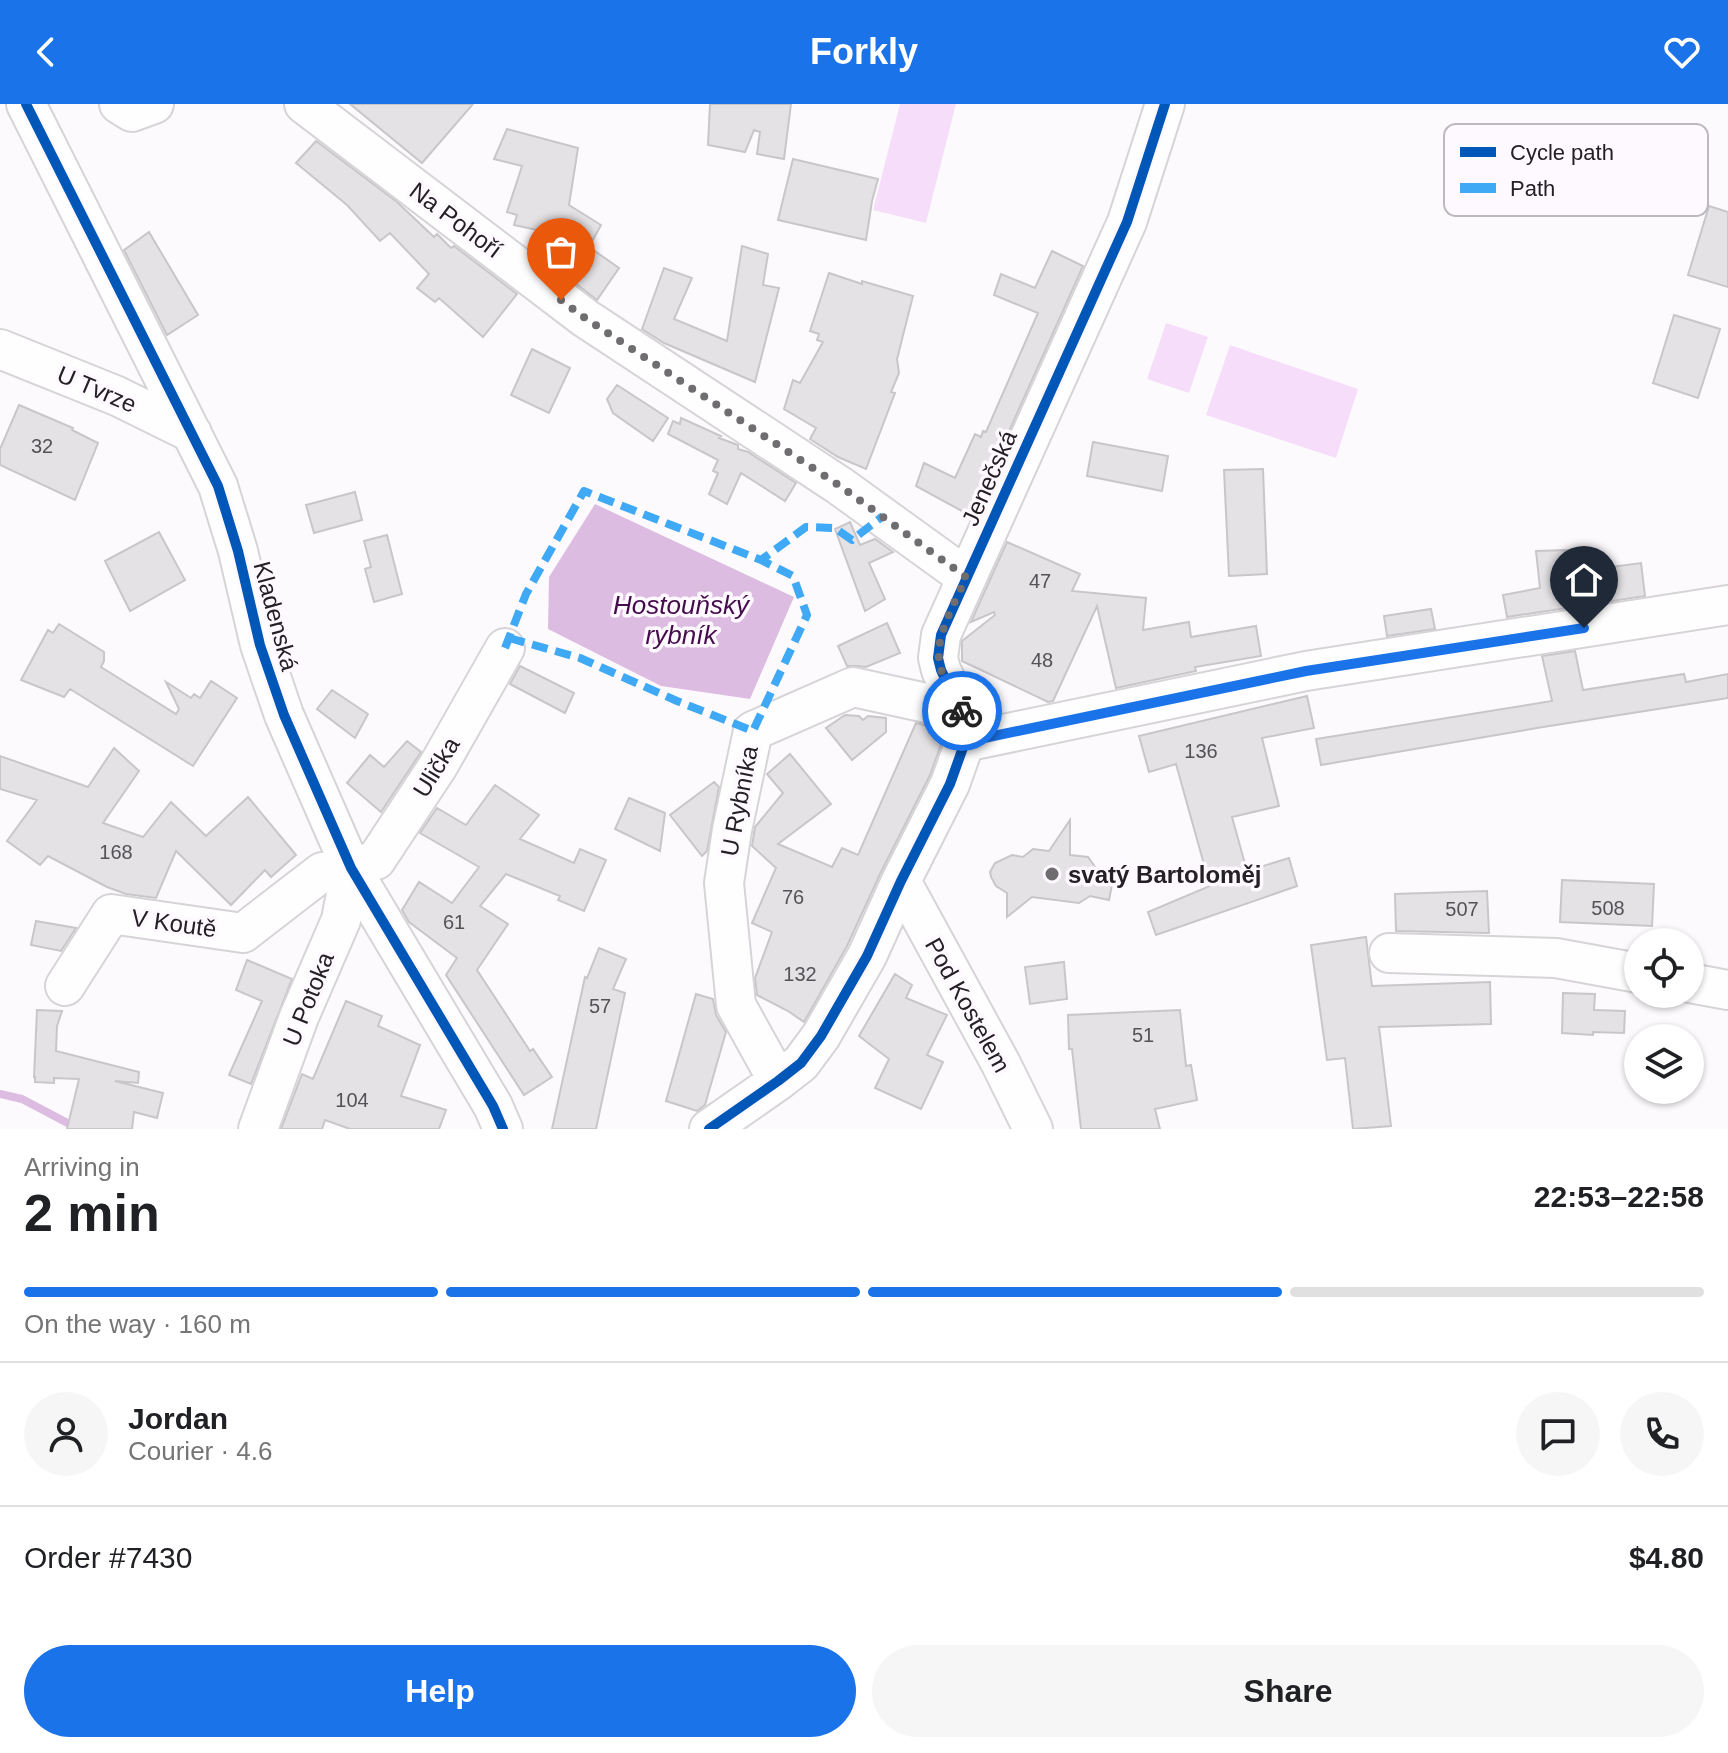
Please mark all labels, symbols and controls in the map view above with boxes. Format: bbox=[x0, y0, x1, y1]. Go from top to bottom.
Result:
icon: back bbox=[24, 30, 68, 74]
icon: heart bbox=[1660, 30, 1704, 74]
text: Forkly bbox=[810, 31, 918, 72]
legend bbox=[1444, 124, 1708, 216]
text: Cycle path bbox=[1510, 140, 1614, 165]
text: Path bbox=[1510, 176, 1555, 201]
street label: Na Pohoří bbox=[405, 177, 508, 263]
pin bbox=[527, 218, 595, 300]
icon: bag bbox=[539, 230, 583, 274]
street label: U Tvrze bbox=[53, 360, 141, 418]
street label: Jenečská bbox=[956, 426, 1022, 530]
house number: 32 bbox=[31, 435, 53, 457]
pin bbox=[1550, 546, 1618, 628]
street label: Kladenská bbox=[248, 558, 304, 674]
icon: home bbox=[1562, 558, 1606, 602]
house number: 47 bbox=[1029, 570, 1051, 592]
water label: Hostouňský rybník bbox=[613, 590, 751, 650]
house number: 48 bbox=[1031, 649, 1053, 671]
courier bbox=[922, 671, 1002, 751]
icon: bike bbox=[940, 689, 984, 733]
street label: Ulička bbox=[407, 732, 465, 802]
house number: 136 bbox=[1184, 740, 1218, 762]
street label: U Rybníka bbox=[715, 743, 763, 859]
house number: 168 bbox=[99, 841, 133, 863]
place label: svatý Bartoloměj bbox=[1068, 861, 1261, 888]
marker: svatý Bartoloměj bbox=[1043, 865, 1061, 883]
house number: 76 bbox=[782, 886, 804, 908]
house number: 508 bbox=[1591, 897, 1625, 919]
house number: 507 bbox=[1445, 898, 1479, 920]
street label: V Koutě bbox=[130, 904, 218, 942]
house number: 61 bbox=[443, 911, 465, 933]
map controls bbox=[1624, 928, 1704, 1104]
button: locate bbox=[1624, 928, 1704, 1008]
street label: Pod Kostelem bbox=[920, 933, 1016, 1077]
street label: U Potoka bbox=[277, 948, 339, 1050]
house number: 132 bbox=[783, 963, 817, 985]
house number: 57 bbox=[589, 995, 611, 1017]
house number: 51 bbox=[1132, 1024, 1154, 1046]
button: layers bbox=[1624, 1024, 1704, 1104]
house number: 104 bbox=[335, 1089, 369, 1111]
text: Arriving in bbox=[24, 1152, 140, 1182]
text: 22:53–22:58 bbox=[1534, 1180, 1704, 1213]
text: 2 min bbox=[24, 1184, 160, 1242]
text: On the way · 160 m bbox=[24, 1309, 251, 1339]
button: person bbox=[24, 1392, 108, 1476]
button: chat bbox=[1516, 1392, 1600, 1476]
button: phone bbox=[1620, 1392, 1704, 1476]
text: Jordan bbox=[128, 1402, 228, 1435]
text: Courier · 4.6 bbox=[128, 1436, 273, 1466]
text: Order #7430 bbox=[24, 1541, 192, 1574]
text: $4.80 bbox=[1629, 1541, 1704, 1574]
button: Help bbox=[24, 1645, 856, 1737]
button: Share bbox=[872, 1645, 1704, 1737]

